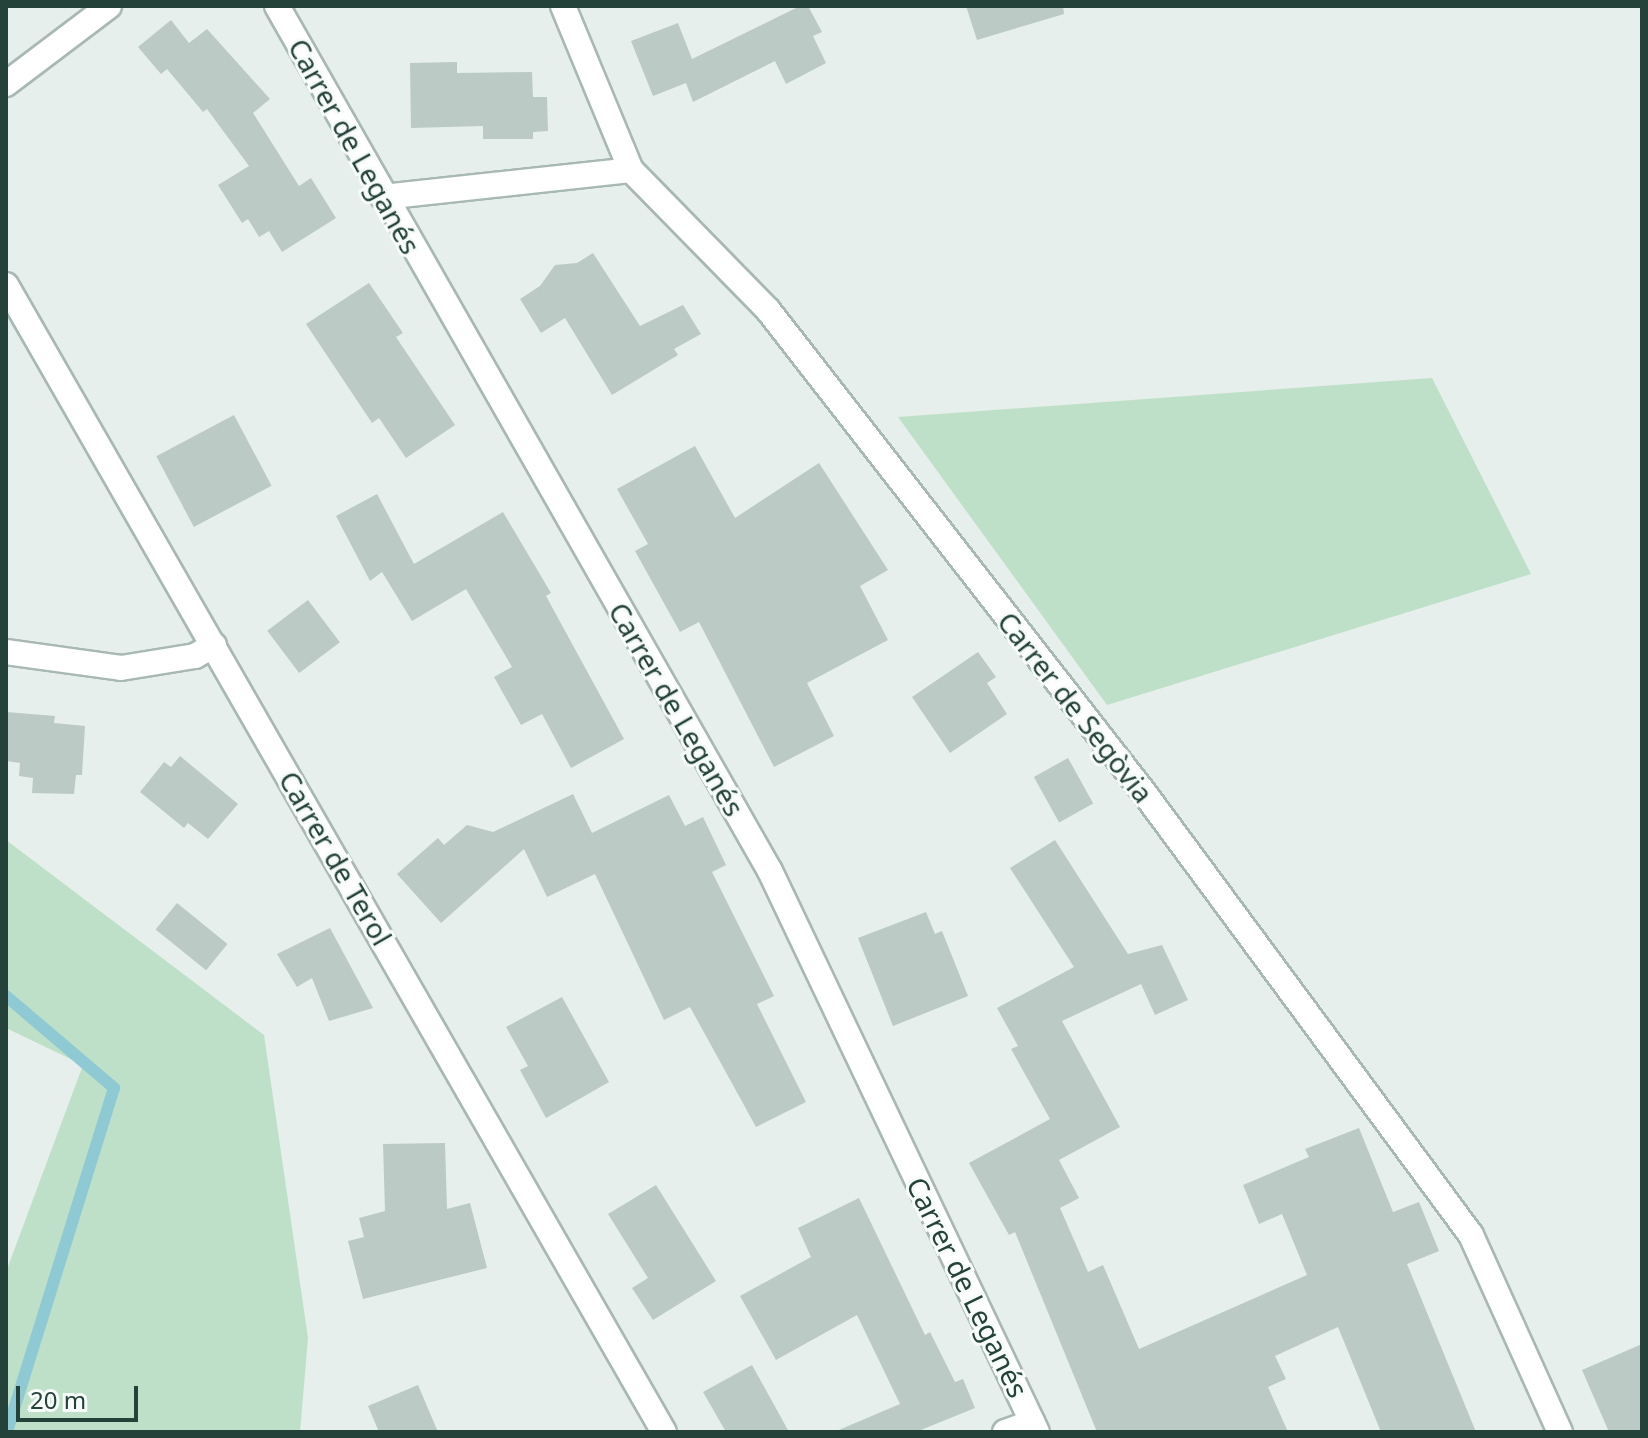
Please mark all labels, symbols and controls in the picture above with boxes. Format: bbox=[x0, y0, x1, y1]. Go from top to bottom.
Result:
street label: Carrer de Leganés bbox=[282, 33, 428, 259]
street label: Carrer de Leganés bbox=[602, 596, 752, 822]
street label: Carrer de Segòvia bbox=[991, 605, 1161, 809]
street label: Carrer de Terol bbox=[273, 765, 399, 951]
street label: Carrer de Leganés bbox=[900, 1171, 1036, 1403]
scale bar bbox=[20, 1370, 142, 1420]
text: 20 m bbox=[30, 1383, 86, 1416]

